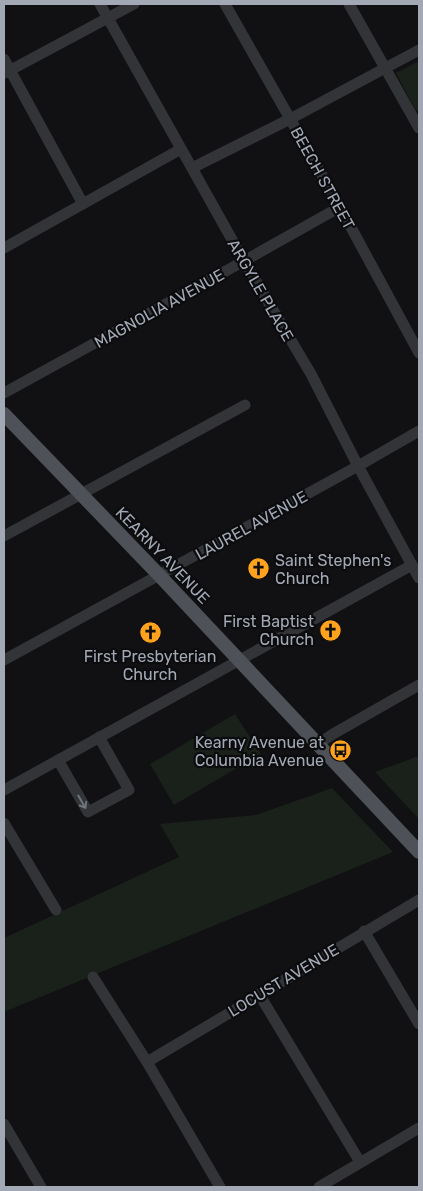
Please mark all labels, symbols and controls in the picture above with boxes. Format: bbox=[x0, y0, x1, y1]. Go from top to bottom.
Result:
street label: BEECH STREET bbox=[287, 124, 359, 233]
street label: ARGYLE PLACE bbox=[224, 236, 297, 345]
street label: MAGNOLIA AVENUE bbox=[91, 265, 227, 352]
street label: LAUREL AVENUE bbox=[192, 487, 311, 564]
street label: KEARNY AVENUE bbox=[112, 503, 214, 608]
place label: Saint Stephen's Church bbox=[275, 551, 391, 588]
church icon: Saint Stephen's Church bbox=[247, 557, 271, 581]
place label: First Baptist Church bbox=[223, 612, 314, 649]
church icon: First Baptist Church bbox=[318, 618, 342, 642]
church icon: First Presbyterian Church bbox=[138, 620, 162, 644]
place label: First Presbyterian Church bbox=[84, 647, 216, 684]
place label: Kearny Avenue at Columbia Avenue bbox=[195, 733, 324, 770]
bus stop icon: Kearny Avenue at Columbia Avenue bbox=[328, 739, 352, 763]
one-way arrow bbox=[78, 794, 88, 809]
street label: LOCUST AVENUE bbox=[224, 940, 342, 1021]

